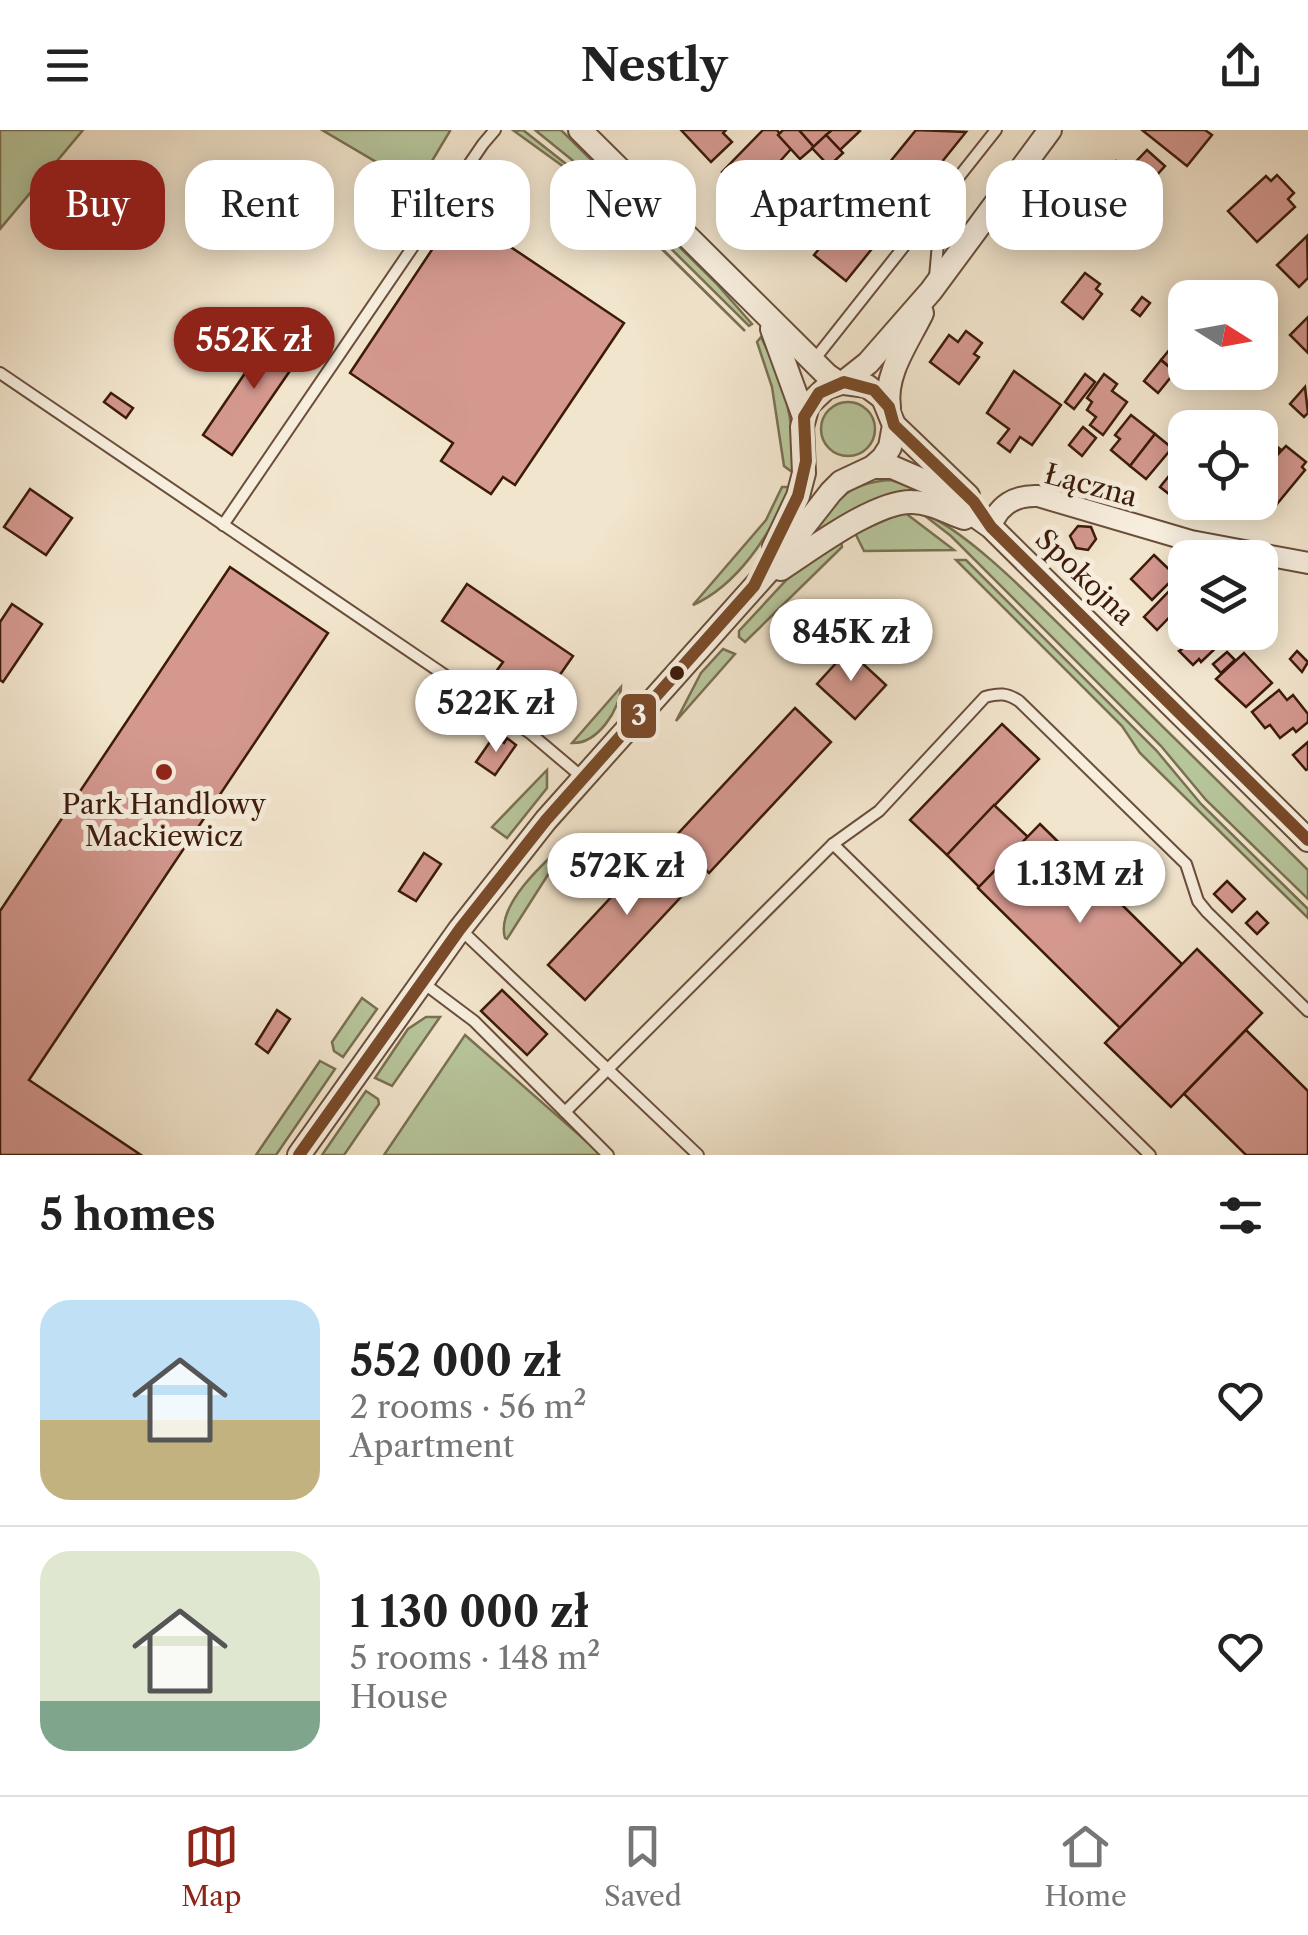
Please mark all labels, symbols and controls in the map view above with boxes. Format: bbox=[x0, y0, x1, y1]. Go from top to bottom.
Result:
text: Nestly bbox=[581, 37, 727, 93]
icon: menu bbox=[40, 38, 95, 93]
icon: share bbox=[1213, 38, 1268, 93]
chip: Buy bbox=[30, 160, 165, 250]
chip: Rent bbox=[185, 160, 334, 250]
chip: Filters bbox=[354, 160, 530, 250]
chip: New bbox=[550, 160, 696, 250]
chip: Apartment bbox=[716, 160, 966, 250]
chip: House bbox=[986, 160, 1163, 250]
north arrow bbox=[1168, 280, 1278, 390]
map controls bbox=[1168, 280, 1278, 650]
pin: 552K zł bbox=[162, 307, 346, 392]
text: 552K zł bbox=[196, 320, 312, 359]
button: locate bbox=[1168, 410, 1278, 520]
street label: Łączna bbox=[1041, 456, 1141, 514]
street label: Spokojna bbox=[1029, 522, 1141, 632]
button: layers bbox=[1168, 540, 1278, 650]
pin: 845K zł bbox=[759, 599, 943, 684]
text: 845K zł bbox=[792, 612, 910, 651]
unlabelled marker bbox=[667, 663, 687, 683]
pin: 522K zł bbox=[404, 670, 588, 755]
text: 522K zł bbox=[437, 683, 555, 722]
line badge: 3 bbox=[619, 692, 658, 740]
text: 3 bbox=[631, 698, 647, 732]
marker: Park Handlowy Mackiewicz bbox=[153, 761, 175, 783]
place label: Park Handlowy Mackiewicz bbox=[62, 787, 267, 853]
pin: 572K zł bbox=[535, 833, 719, 918]
pin: 1.13M zł bbox=[977, 841, 1183, 926]
text: 572K zł bbox=[569, 846, 685, 885]
text: 1.13M zł bbox=[1016, 854, 1144, 893]
icon: filters bbox=[1213, 1188, 1268, 1243]
text: 5 homes bbox=[40, 1189, 216, 1241]
text: 552 000 zł bbox=[350, 1335, 561, 1387]
icon: home bbox=[120, 1340, 240, 1460]
icon: heart bbox=[1213, 1373, 1268, 1428]
text: 2 rooms · 56 m² bbox=[350, 1387, 587, 1426]
text: Apartment bbox=[350, 1426, 514, 1465]
text: 1 130 000 zł bbox=[350, 1586, 589, 1638]
icon: home bbox=[120, 1591, 240, 1711]
icon: heart bbox=[1213, 1624, 1268, 1679]
text: 5 rooms · 148 m² bbox=[350, 1638, 600, 1677]
text: House bbox=[350, 1677, 448, 1716]
tab: Map bbox=[181, 1819, 241, 1913]
tab: Saved bbox=[604, 1819, 682, 1913]
tab: Home bbox=[1044, 1819, 1127, 1913]

